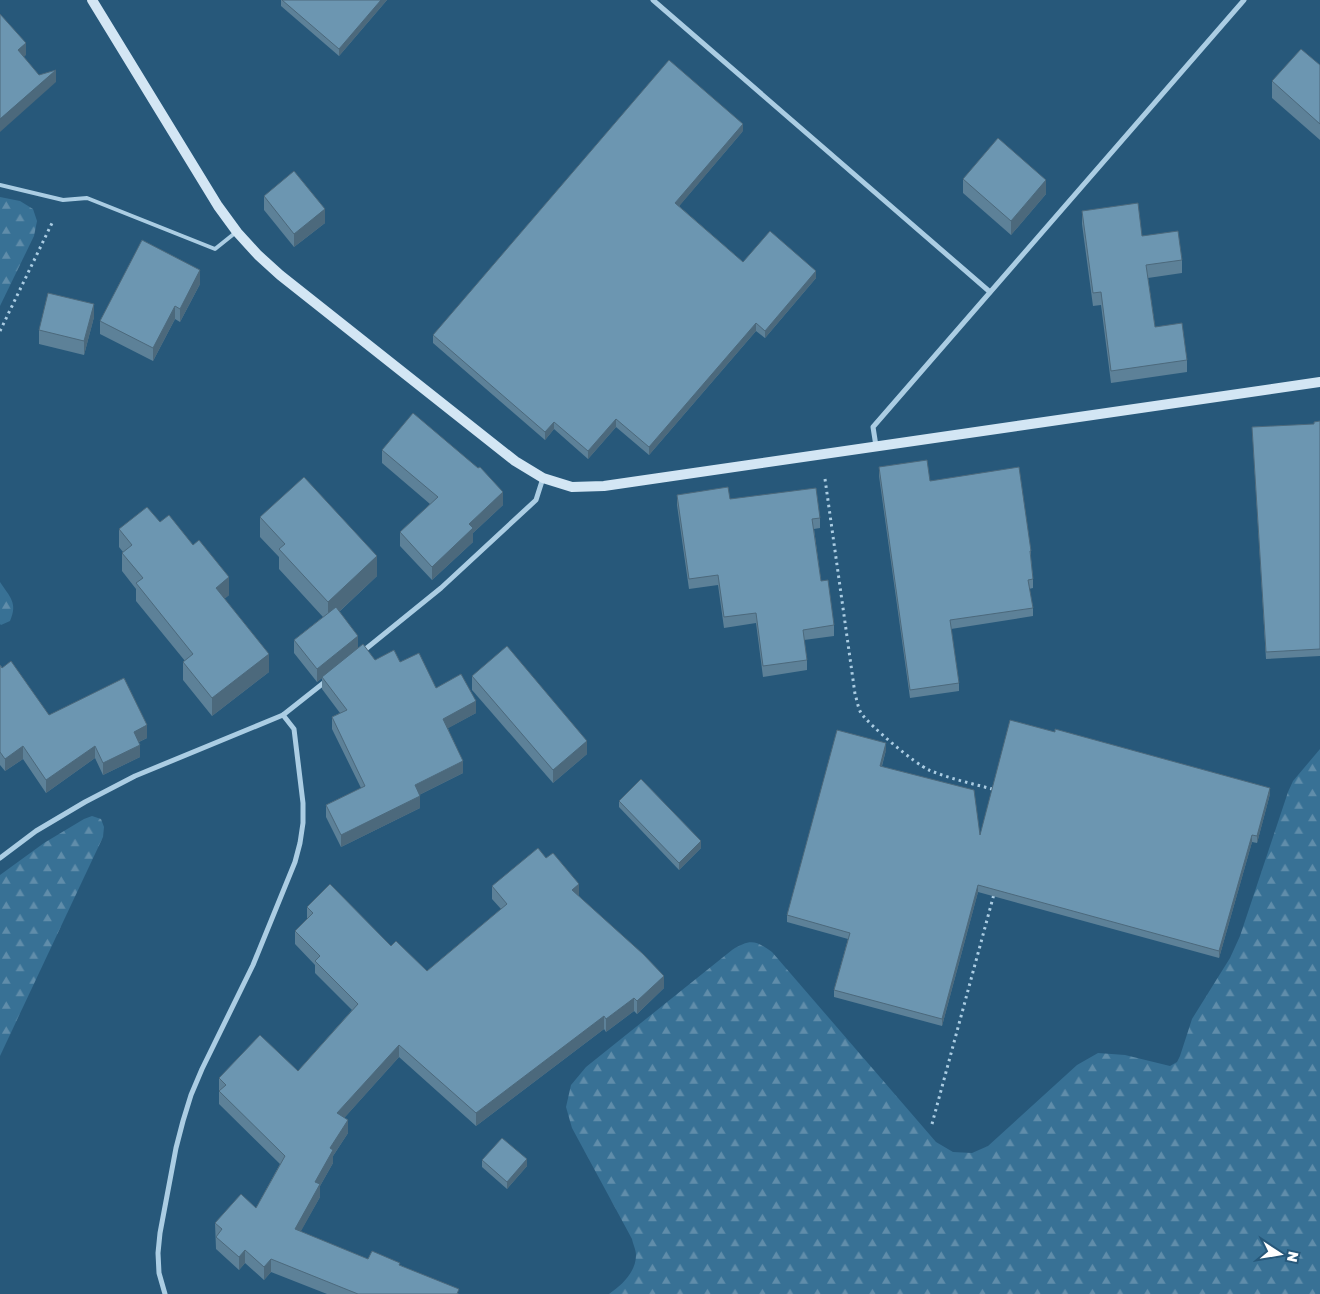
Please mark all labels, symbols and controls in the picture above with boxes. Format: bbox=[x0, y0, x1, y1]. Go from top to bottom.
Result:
north arrow bbox=[1255, 1229, 1305, 1279]
text: N bbox=[1284, 1250, 1303, 1264]

